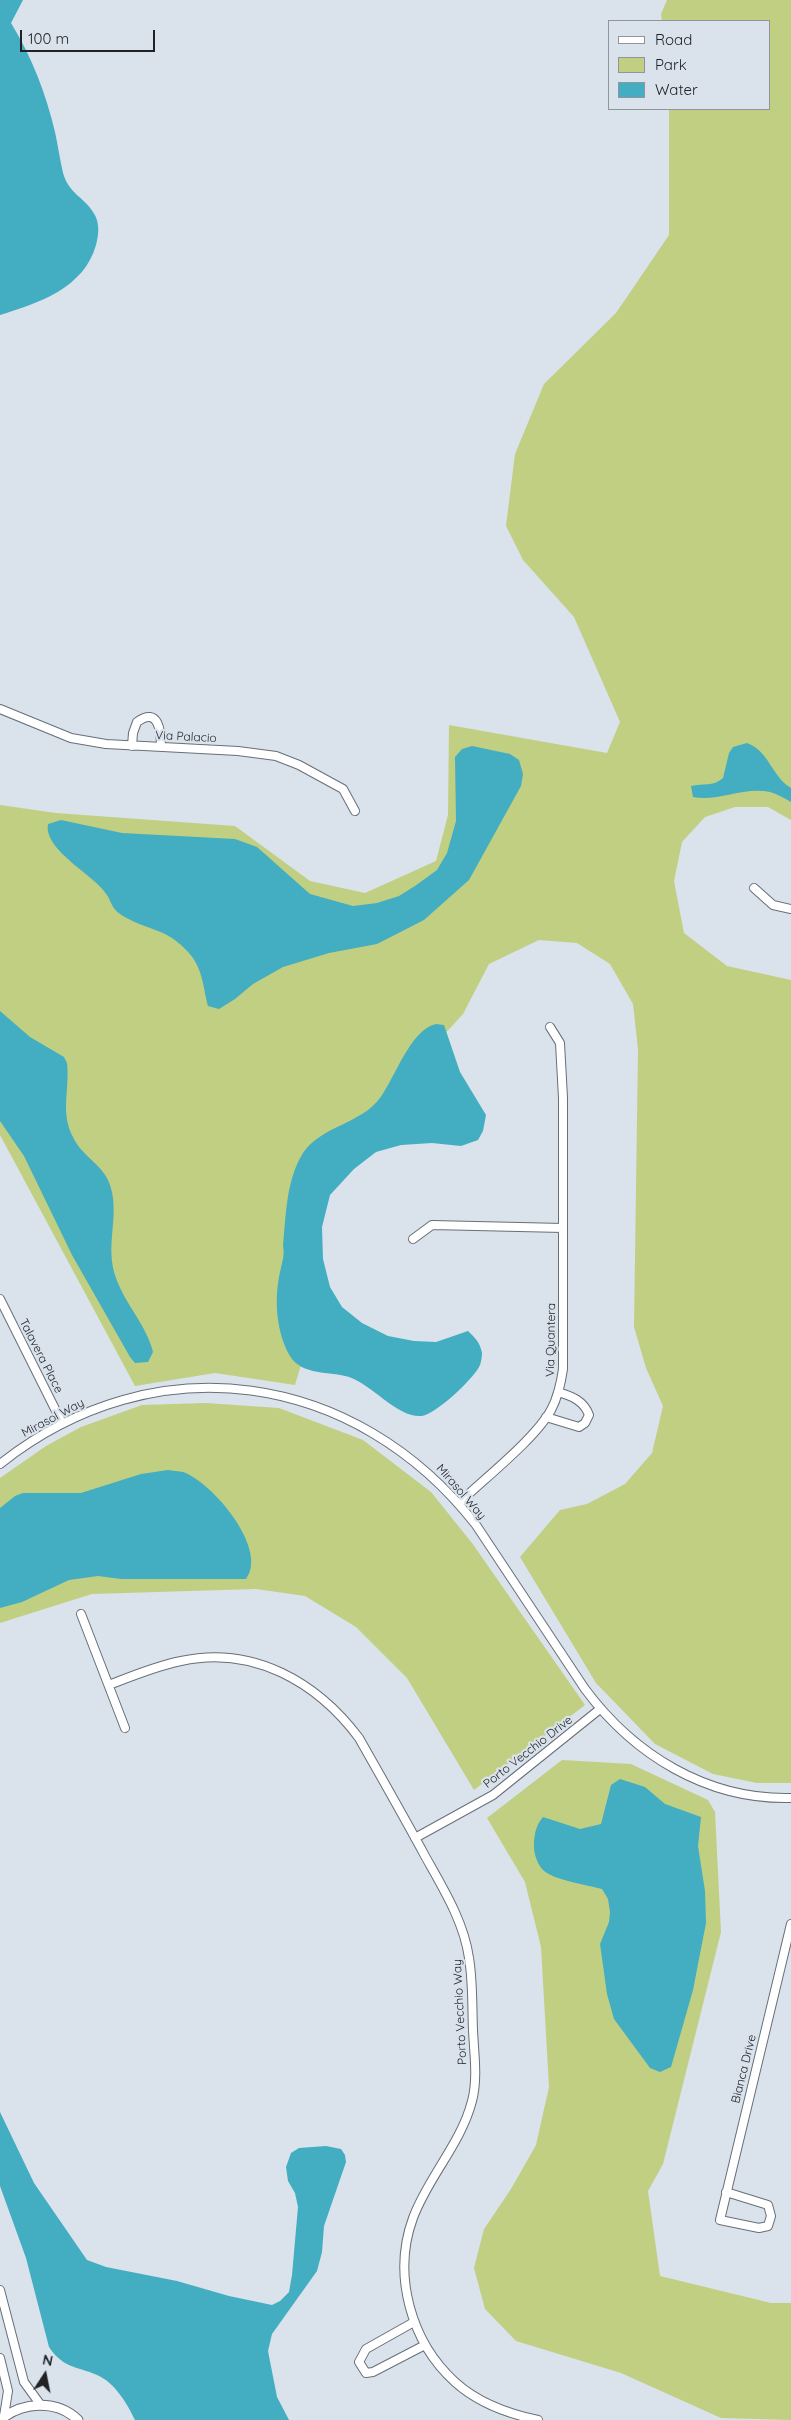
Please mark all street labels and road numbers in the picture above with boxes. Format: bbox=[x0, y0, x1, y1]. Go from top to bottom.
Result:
street label: Via Palacio bbox=[155, 728, 217, 746]
street label: Via Quantera bbox=[543, 1303, 559, 1377]
street label: Talavera Place bbox=[16, 1316, 66, 1396]
street label: Mirasol Way bbox=[19, 1396, 87, 1440]
street label: Mirasol Way bbox=[433, 1461, 489, 1523]
street label: Porto Vecchio Drive bbox=[481, 1713, 575, 1791]
street label: Porto Vecchio Way bbox=[450, 1959, 470, 2065]
street label: Bianca Drive bbox=[729, 2033, 759, 2105]

